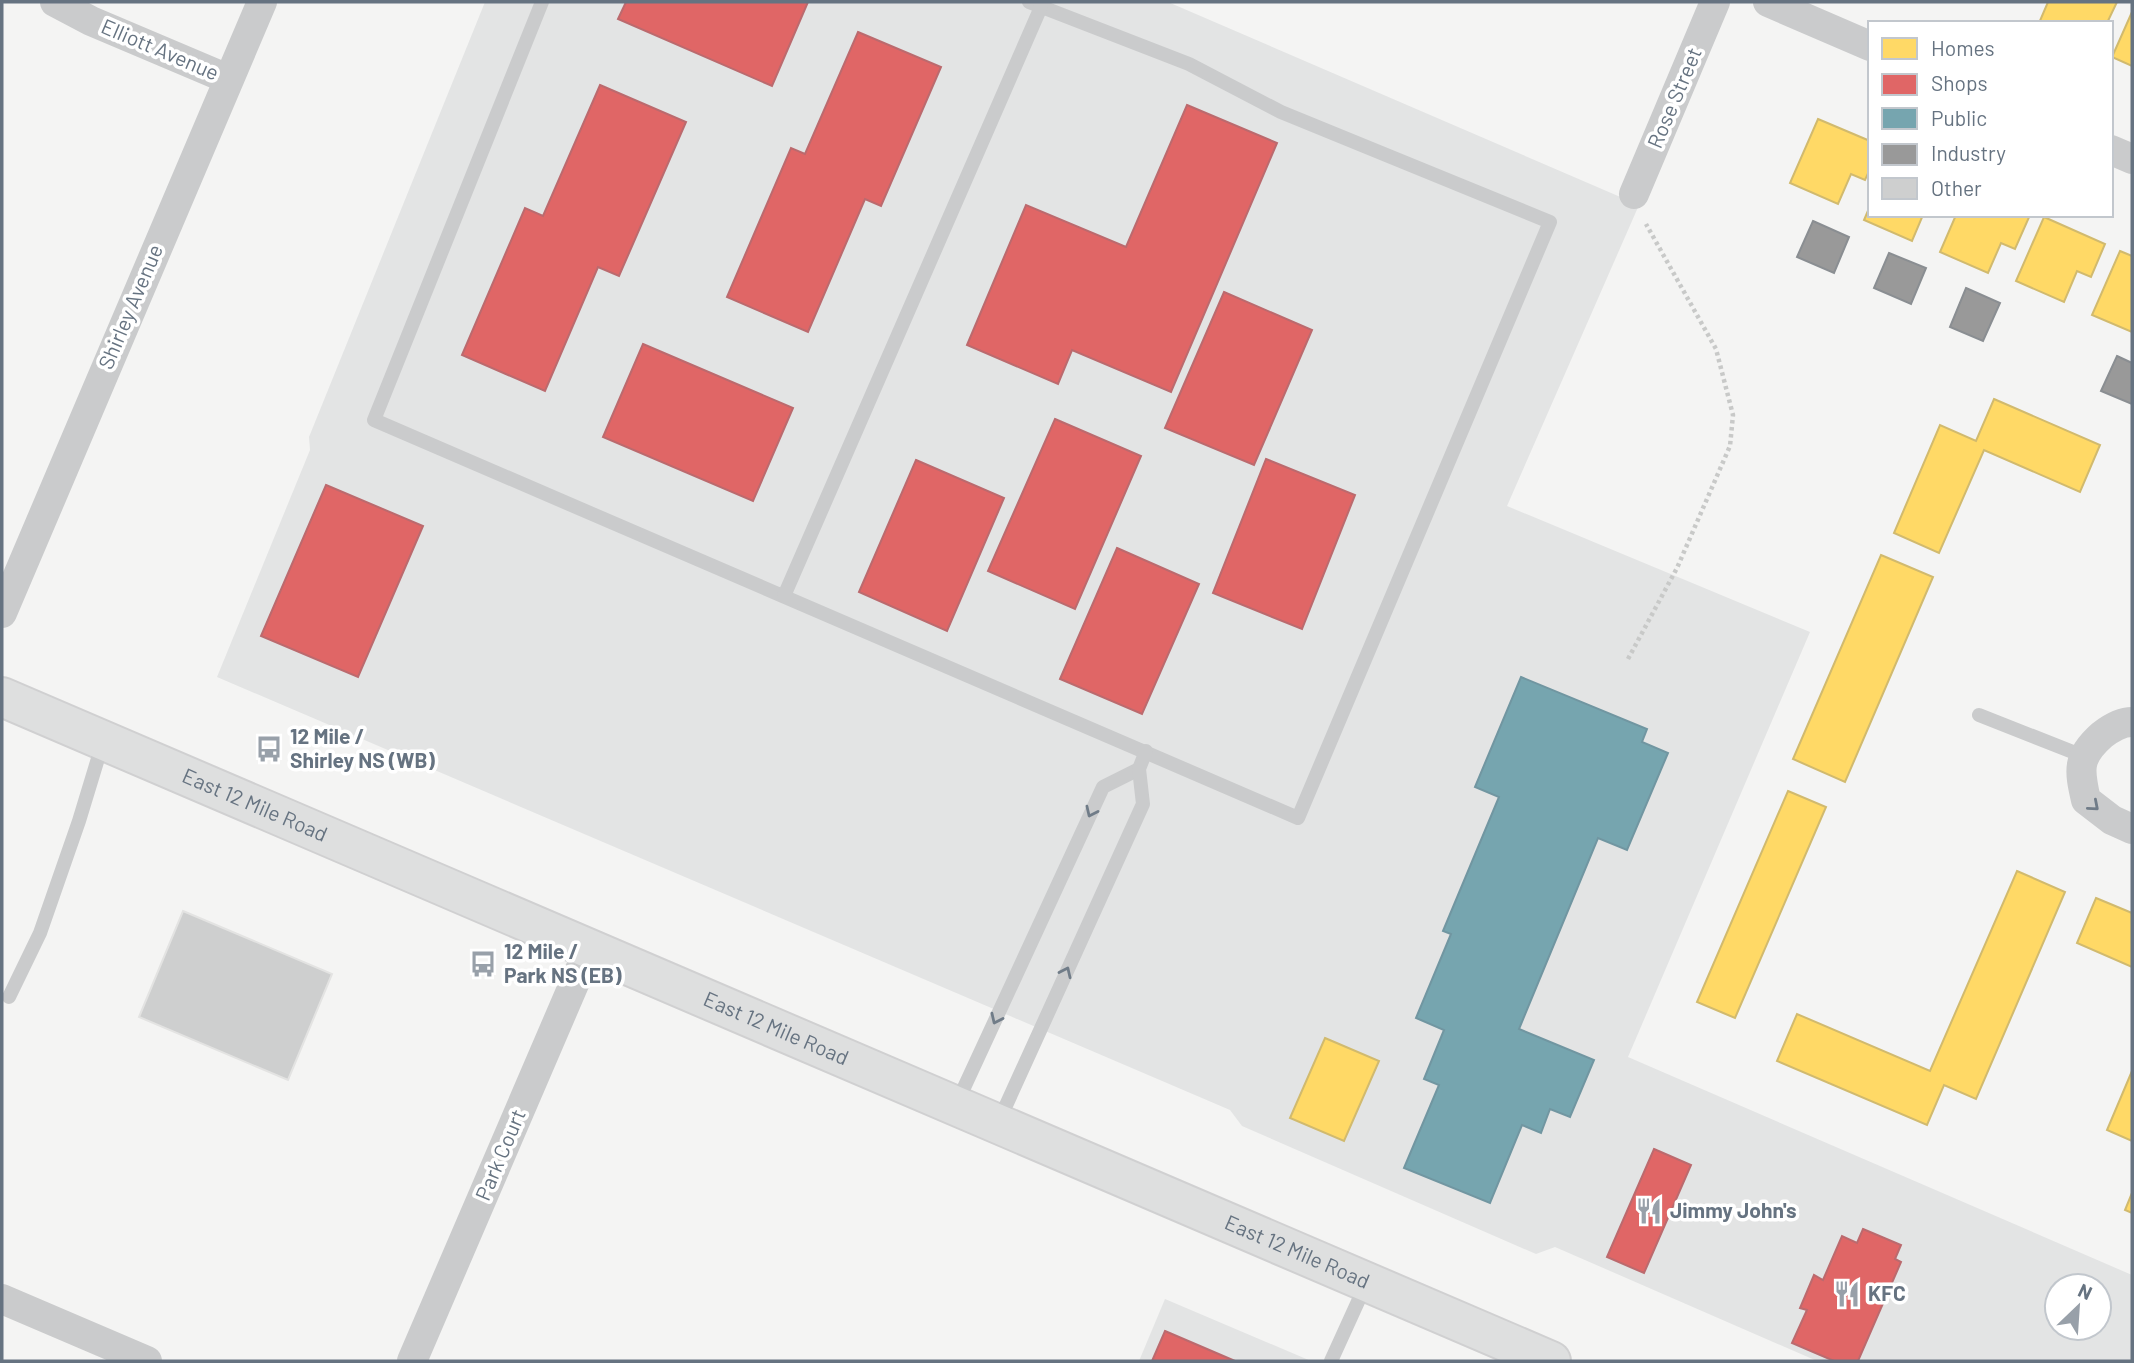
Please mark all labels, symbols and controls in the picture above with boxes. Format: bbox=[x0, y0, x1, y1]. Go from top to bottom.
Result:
street label: Elliott Avenue bbox=[98, 13, 223, 85]
legend bbox=[1868, 21, 2113, 217]
text: Homes bbox=[1931, 35, 1995, 60]
street label: Rose Street bbox=[1641, 43, 1706, 152]
text: Shops bbox=[1931, 70, 1988, 95]
text: Public bbox=[1931, 105, 1987, 130]
text: Industry bbox=[1931, 140, 2006, 165]
text: Other bbox=[1931, 175, 1982, 200]
street label: Shirley Avenue bbox=[92, 240, 167, 372]
place label: 12 Mile / Shirley NS (WB) bbox=[290, 723, 435, 772]
bus stop icon: 12 Mile / Shirley NS (WB) bbox=[254, 734, 284, 764]
street label: East 12 Mile Road bbox=[179, 762, 332, 846]
one-way arrow bbox=[2086, 798, 2099, 810]
one-way arrow bbox=[1085, 805, 1099, 817]
place label: 12 Mile / Park NS (EB) bbox=[504, 938, 622, 987]
bus stop icon: 12 Mile / Park NS (EB) bbox=[468, 949, 498, 979]
one-way arrow bbox=[1058, 967, 1072, 979]
street label: East 12 Mile Road bbox=[700, 985, 853, 1069]
one-way arrow bbox=[990, 1012, 1004, 1024]
street label: Park Court bbox=[469, 1105, 530, 1204]
restaurant icon: Jimmy John's bbox=[1634, 1196, 1664, 1226]
place label: Jimmy John's bbox=[1670, 1197, 1797, 1222]
street label: East 12 Mile Road bbox=[1221, 1209, 1374, 1293]
north arrow bbox=[2043, 1272, 2113, 1342]
text: N bbox=[2075, 1278, 2096, 1304]
restaurant icon: KFC bbox=[1832, 1279, 1862, 1309]
place label: KFC bbox=[1868, 1280, 1906, 1305]

